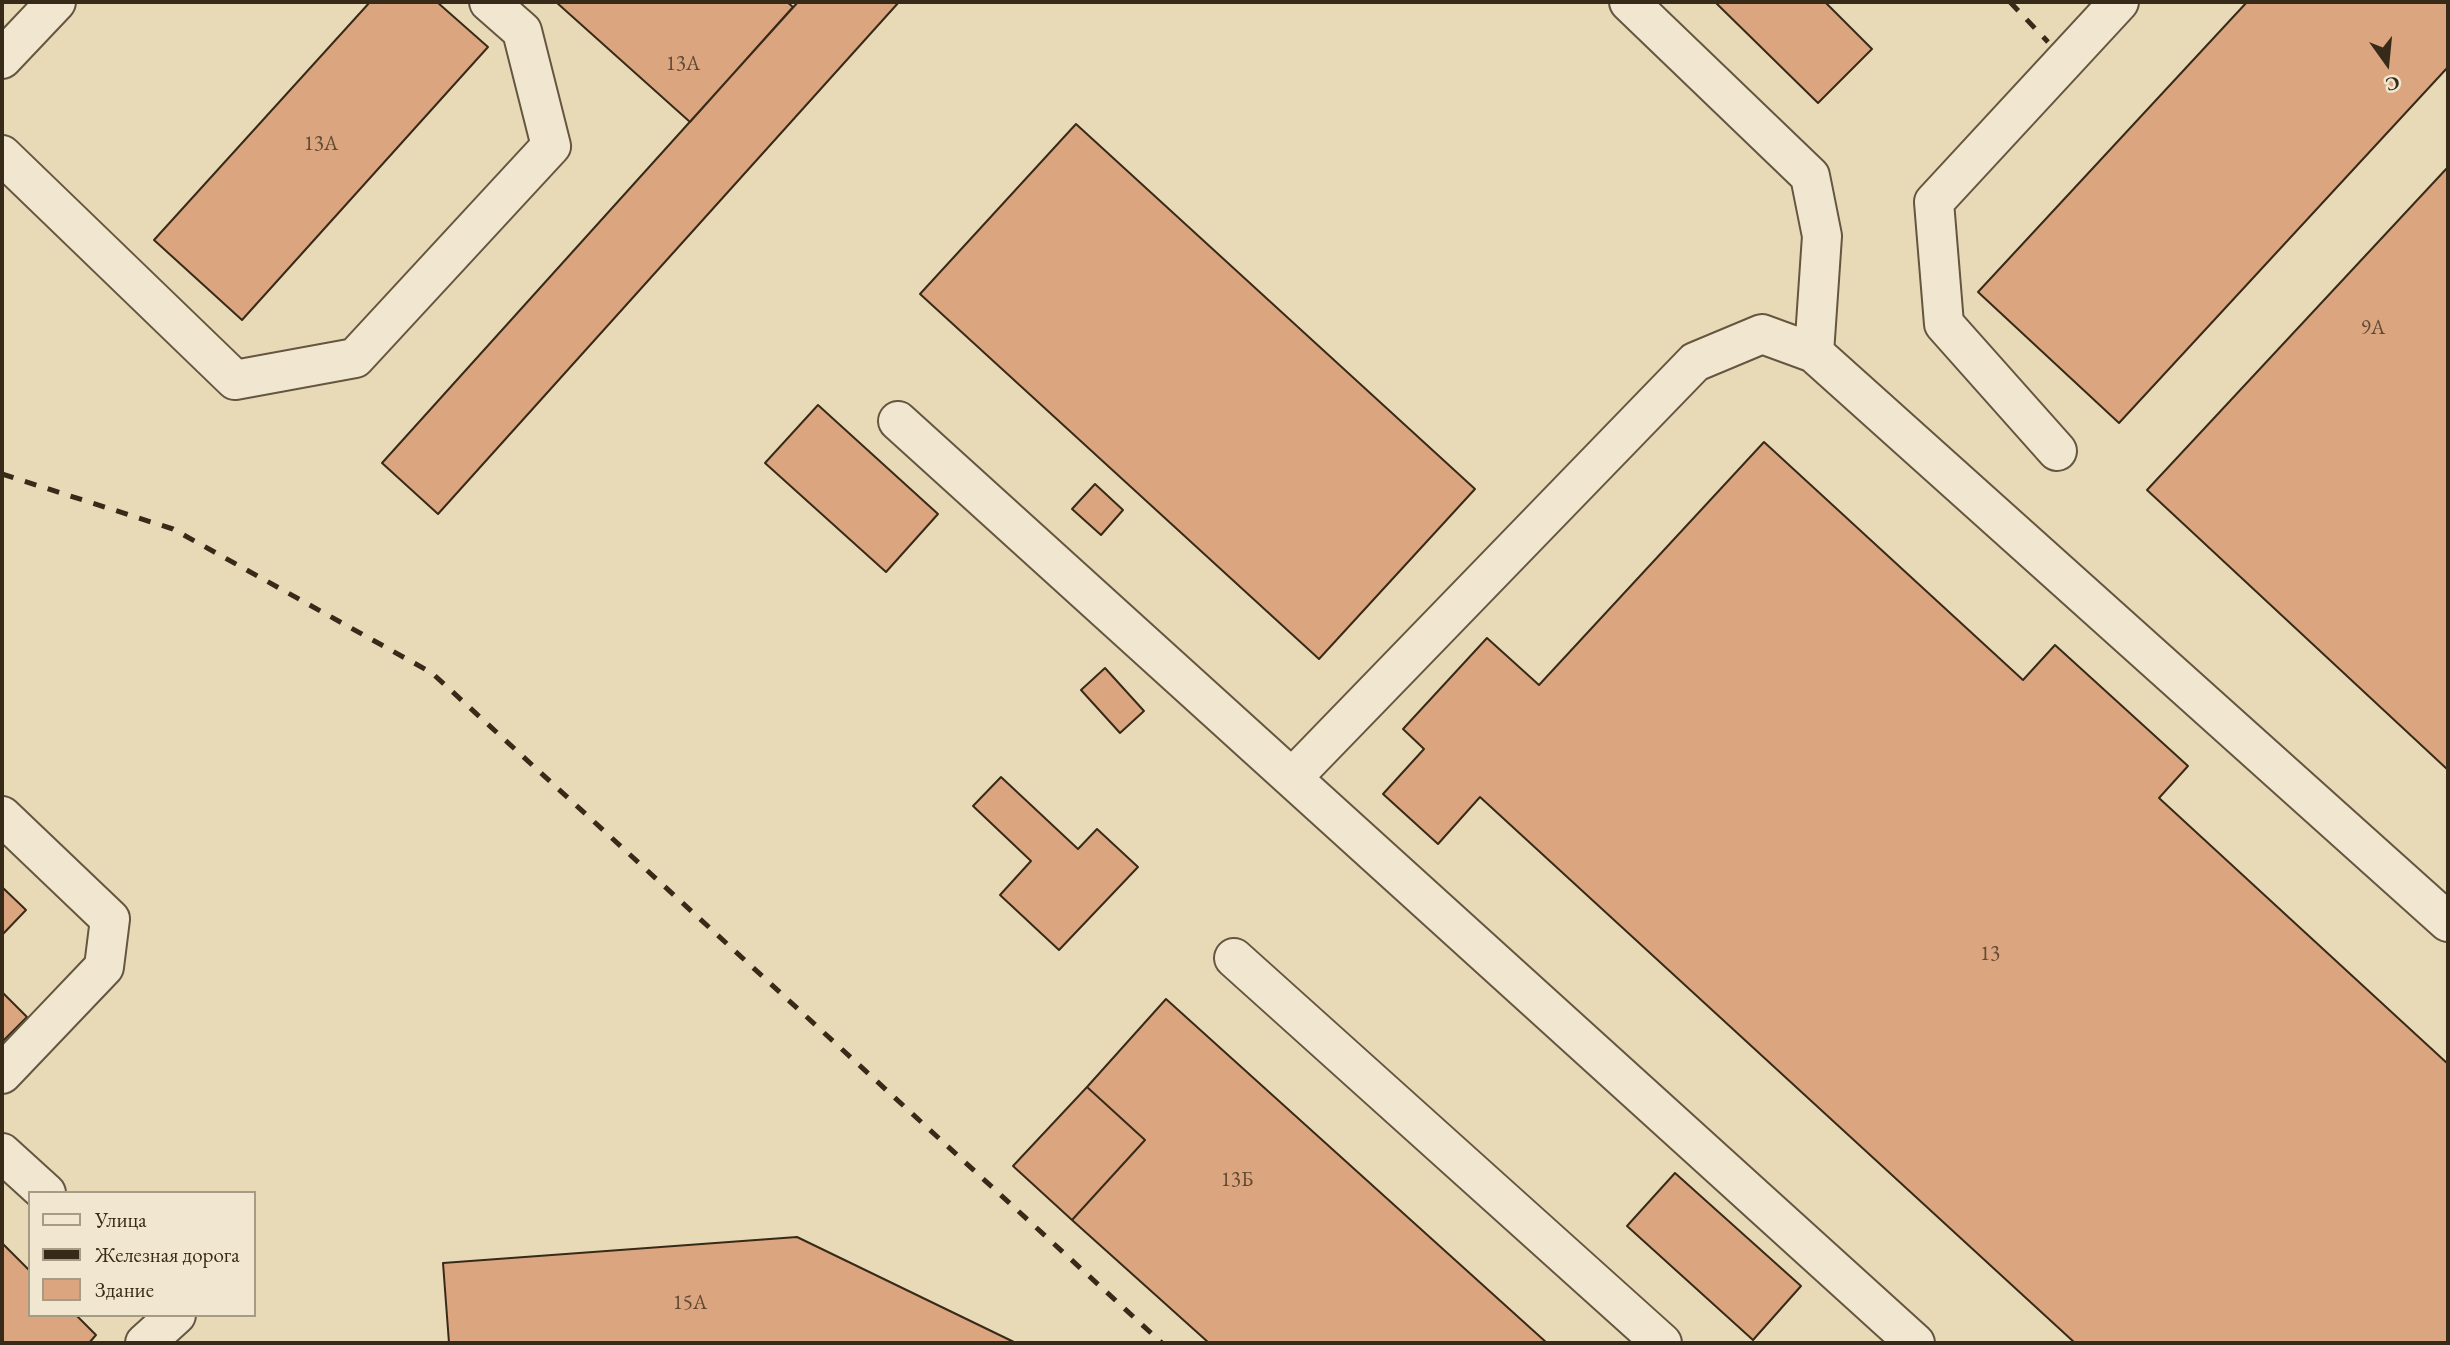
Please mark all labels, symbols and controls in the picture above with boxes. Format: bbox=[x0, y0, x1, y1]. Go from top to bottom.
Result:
north arrow bbox=[2352, 28, 2422, 98]
house number: 13А bbox=[666, 51, 700, 77]
text: С bbox=[2383, 70, 2402, 98]
house number: 13А bbox=[304, 131, 338, 157]
house number: 9А bbox=[2361, 315, 2385, 341]
house number: 13 bbox=[1980, 941, 2000, 967]
house number: 13Б bbox=[1221, 1167, 1253, 1193]
legend bbox=[28, 1191, 256, 1317]
text: Улица bbox=[95, 1206, 147, 1233]
text: Железная дорога bbox=[95, 1241, 240, 1268]
text: Здание bbox=[95, 1276, 154, 1303]
house number: 15А bbox=[673, 1290, 707, 1316]

